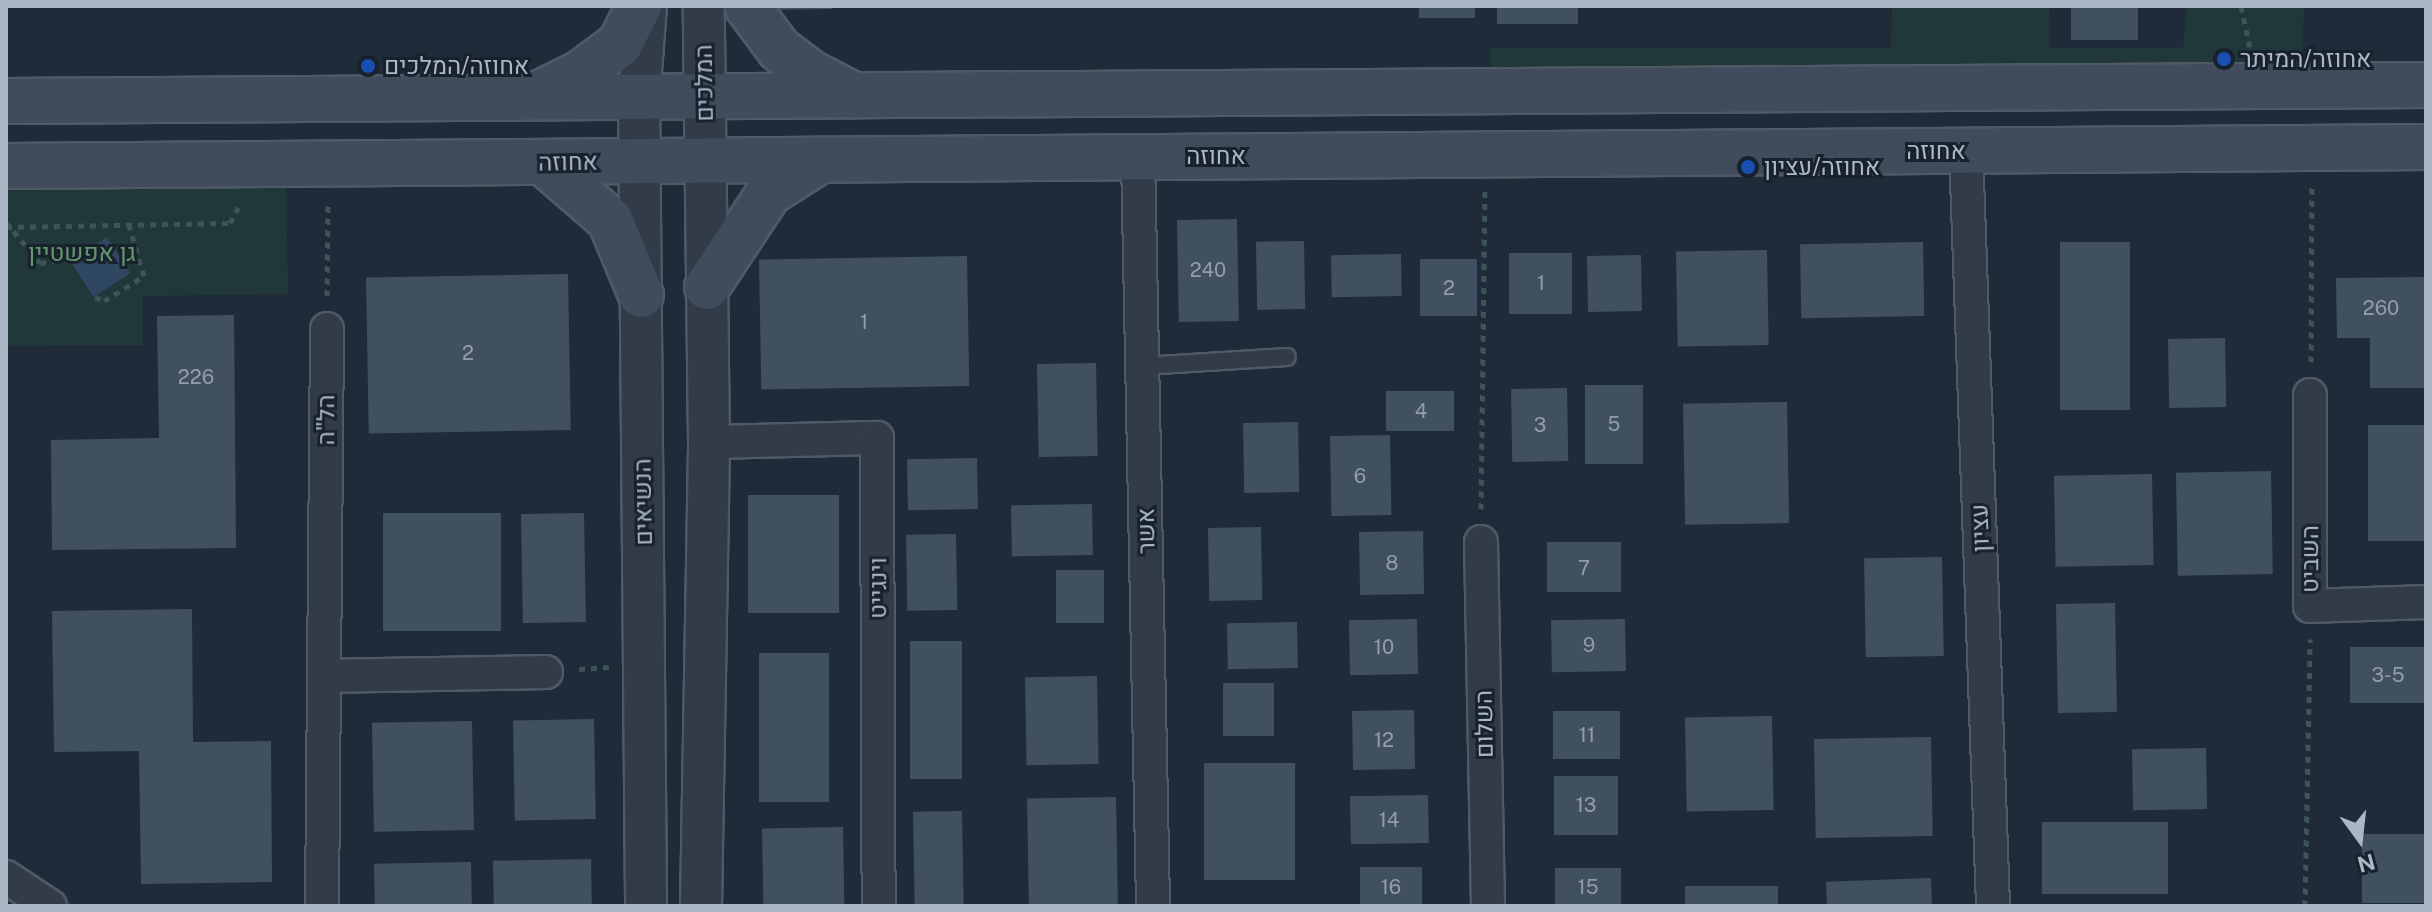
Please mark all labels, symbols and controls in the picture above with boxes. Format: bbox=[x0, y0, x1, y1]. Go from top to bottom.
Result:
street label: המלכים bbox=[689, 44, 719, 122]
place label: אחוזה/המיתר bbox=[2240, 45, 2371, 73]
marker: אחוזה/המיתר bbox=[2215, 50, 2233, 68]
place label: אחוזה/המלכים bbox=[384, 52, 529, 80]
marker: אחוזה/המלכים bbox=[359, 57, 377, 75]
street label: אחוזה bbox=[1906, 137, 1966, 165]
street label: אחוזה bbox=[1186, 142, 1246, 170]
street label: אחוזה bbox=[538, 147, 598, 177]
place label: אחוזה/עציון bbox=[1764, 153, 1880, 181]
marker: אחוזה/עציון bbox=[1739, 158, 1757, 176]
park label: גן אפשטיין bbox=[28, 239, 136, 267]
house number: 240 bbox=[1190, 258, 1226, 282]
house number: 1 bbox=[1537, 271, 1545, 295]
house number: 2 bbox=[1443, 276, 1455, 300]
house number: 260 bbox=[2363, 296, 2399, 320]
house number: 1 bbox=[860, 310, 868, 334]
house number: 2 bbox=[462, 341, 474, 365]
house number: 226 bbox=[178, 365, 214, 389]
street label: הל"ה bbox=[312, 395, 340, 445]
house number: 4 bbox=[1415, 399, 1427, 423]
house number: 5 bbox=[1608, 412, 1620, 436]
house number: 3 bbox=[1534, 413, 1546, 437]
street label: הנשיאים bbox=[628, 458, 658, 546]
house number: 6 bbox=[1354, 464, 1366, 488]
street label: עציון bbox=[1965, 503, 1995, 553]
street label: אשר bbox=[1131, 508, 1161, 554]
street label: השביט bbox=[2296, 525, 2324, 593]
house number: 8 bbox=[1386, 551, 1398, 575]
house number: 7 bbox=[1578, 556, 1590, 580]
street label: וינגייט bbox=[864, 557, 892, 619]
house number: 9 bbox=[1583, 633, 1595, 657]
house number: 10 bbox=[1374, 635, 1394, 659]
house number: 3-5 bbox=[2372, 663, 2404, 687]
street label: השלום bbox=[1469, 690, 1499, 758]
house number: 11 bbox=[1579, 723, 1595, 747]
house number: 12 bbox=[1374, 728, 1394, 752]
house number: 13 bbox=[1576, 793, 1596, 817]
north arrow bbox=[2320, 800, 2400, 880]
house number: 14 bbox=[1379, 808, 1399, 832]
text: N bbox=[2355, 848, 2378, 878]
house number: 16 bbox=[1381, 875, 1401, 899]
house number: 15 bbox=[1578, 875, 1598, 899]

